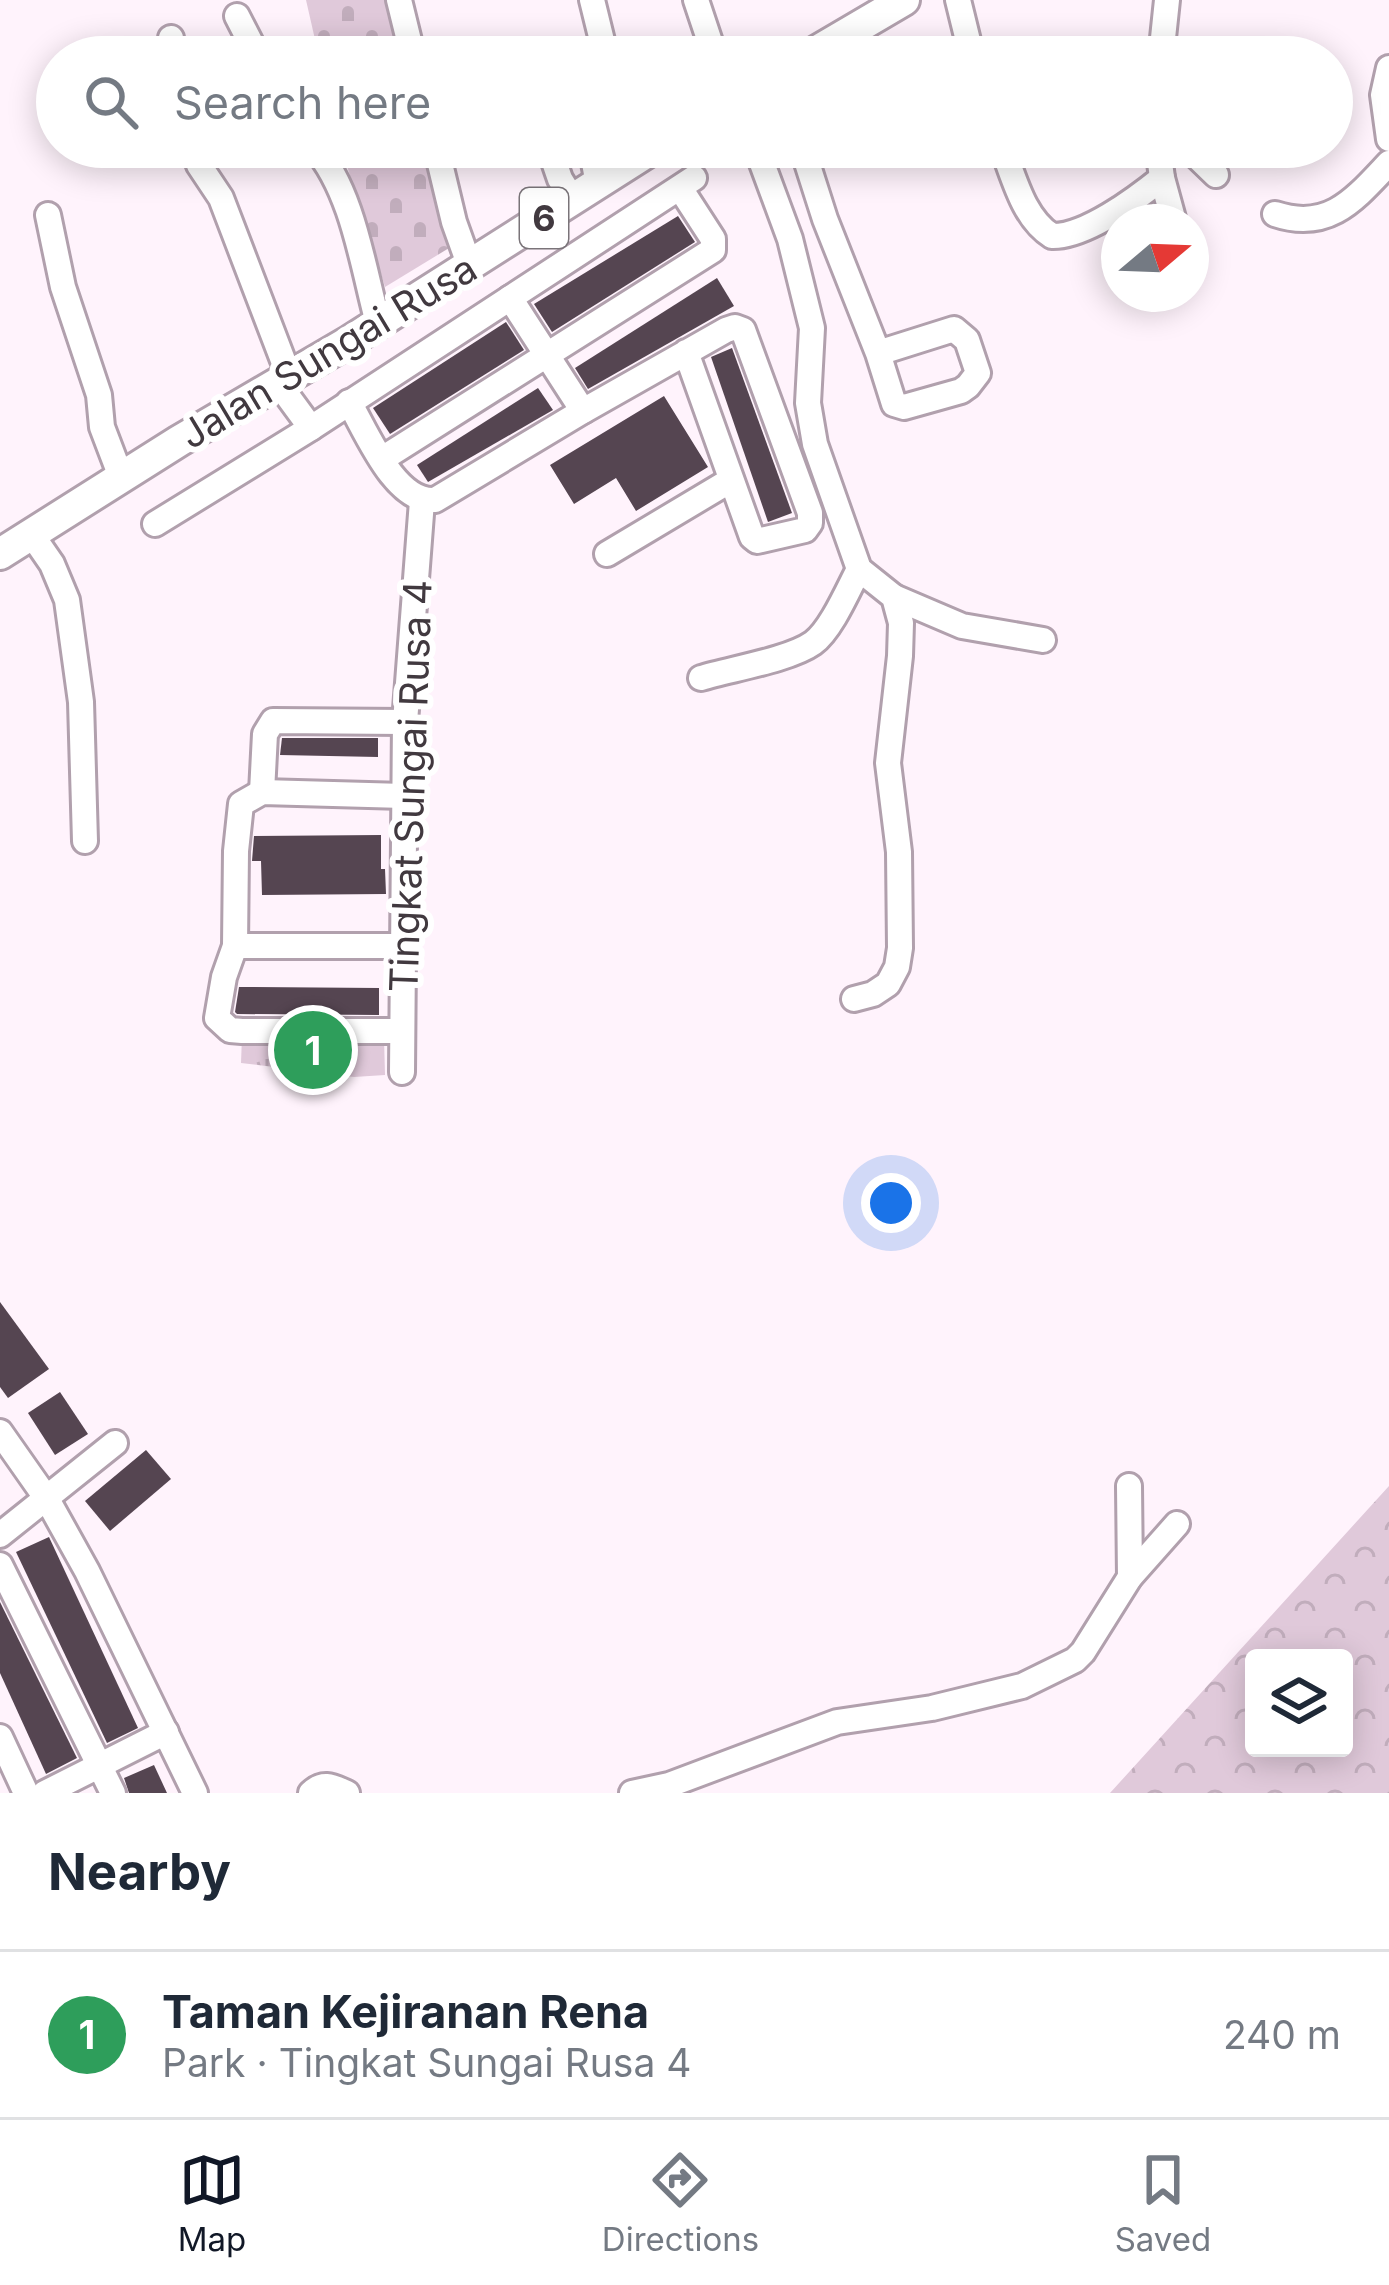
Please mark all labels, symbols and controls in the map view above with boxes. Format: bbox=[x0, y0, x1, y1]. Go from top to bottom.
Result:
search box bbox=[36, 36, 1353, 168]
icon: search bbox=[78, 69, 144, 135]
text: Search here bbox=[174, 75, 431, 130]
road number: 6 bbox=[520, 188, 568, 248]
north arrow bbox=[1101, 204, 1209, 312]
street label: Jalan Sungai Rusa bbox=[171, 244, 485, 458]
street label: Tingkat Sungai Rusa 4 bbox=[379, 579, 441, 993]
pin: 1 bbox=[274, 1005, 352, 1095]
your location bbox=[861, 1173, 921, 1233]
map controls bbox=[1245, 1649, 1353, 1757]
button: layers bbox=[1245, 1649, 1353, 1757]
text: Nearby bbox=[48, 1841, 231, 1902]
text: Taman Kejiranan Rena bbox=[162, 1984, 649, 2039]
text: 1 bbox=[79, 2011, 95, 2058]
text: 240 m bbox=[1223, 2011, 1341, 2058]
text: Park · Tingkat Sungai Rusa 4 bbox=[162, 2039, 691, 2086]
tab: Map bbox=[178, 2147, 246, 2259]
tab: Directions bbox=[602, 2147, 759, 2259]
tab: Saved bbox=[1115, 2147, 1211, 2259]

